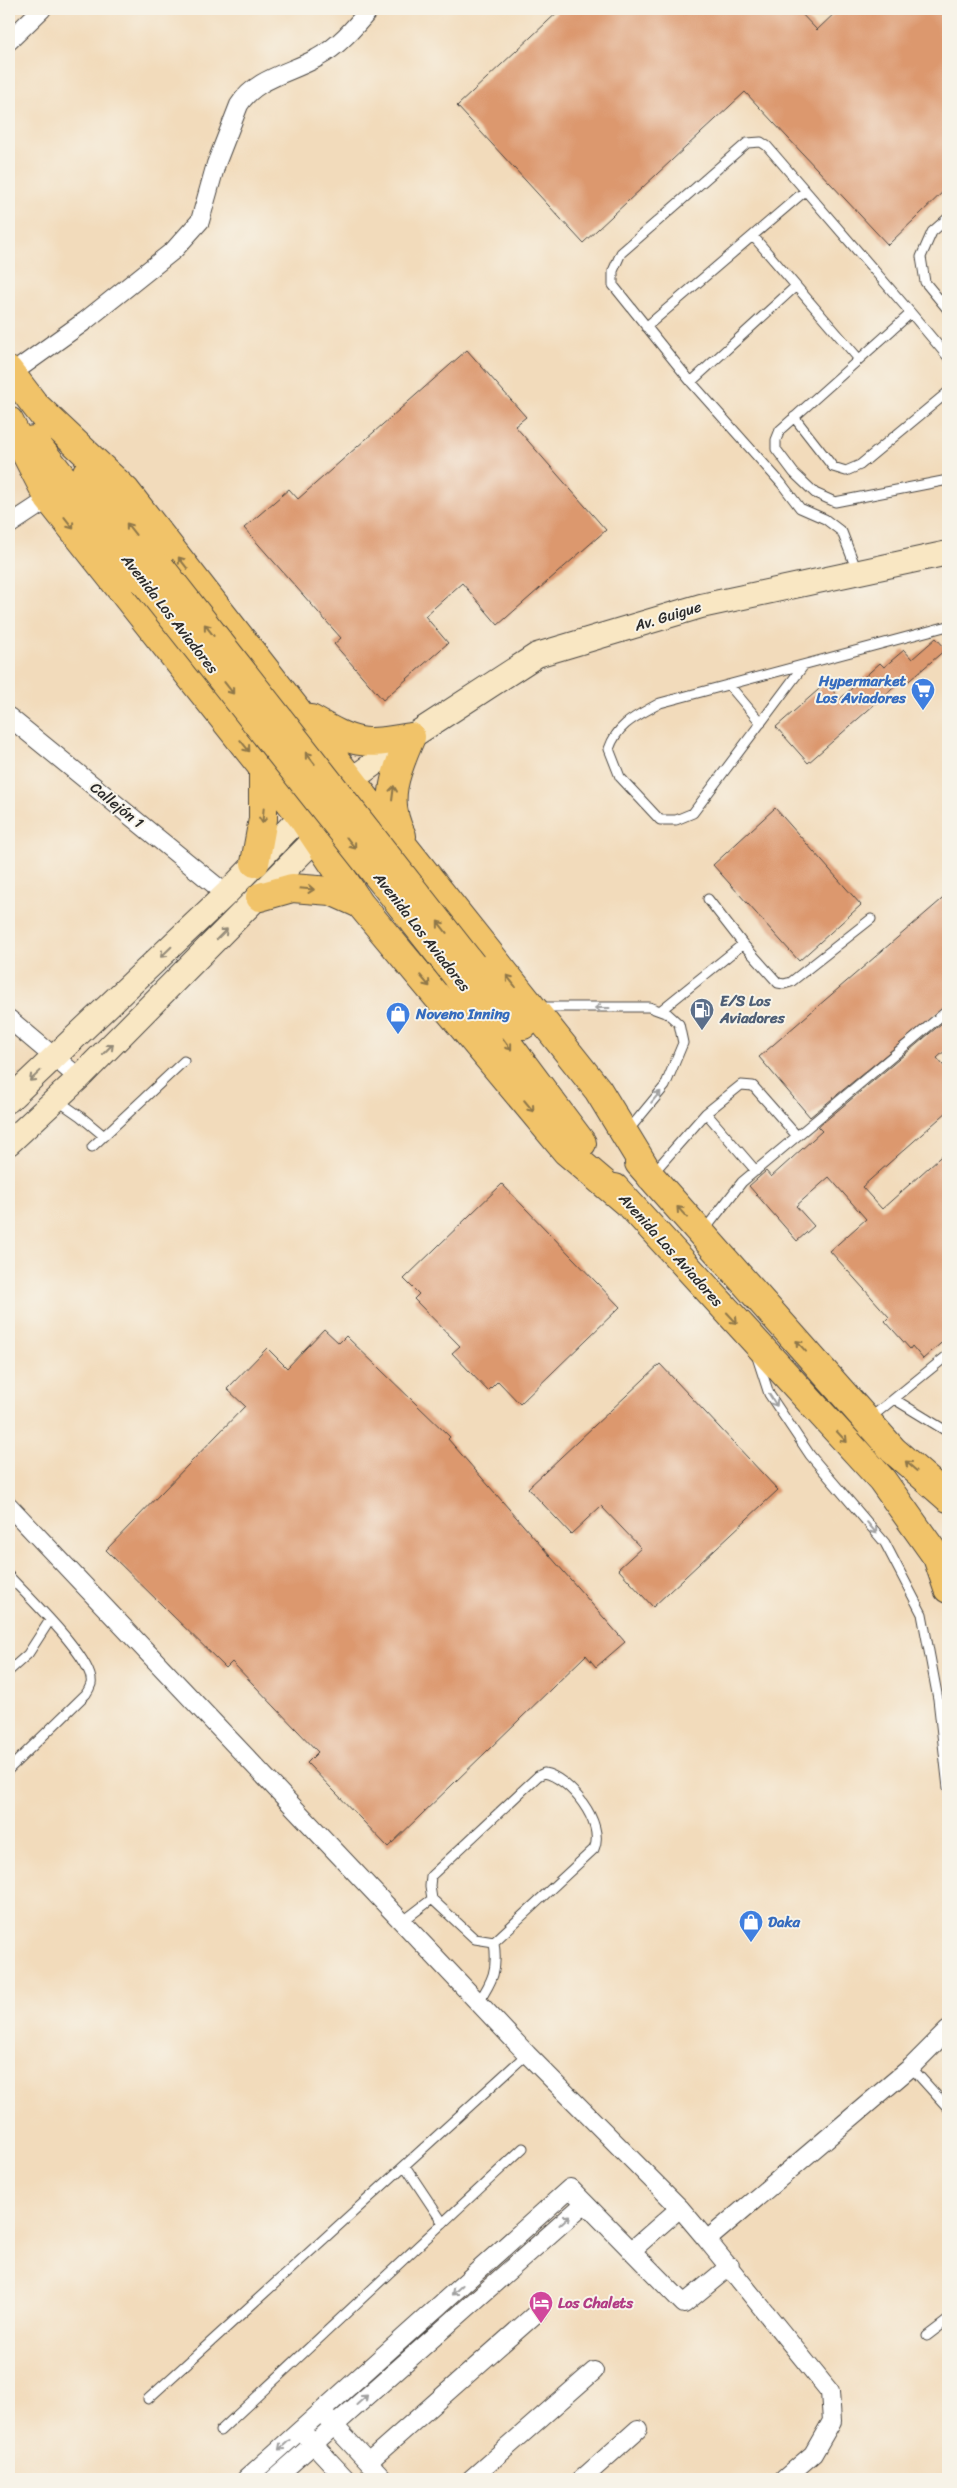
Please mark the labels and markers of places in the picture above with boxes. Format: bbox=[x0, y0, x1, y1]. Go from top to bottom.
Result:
place label: Hypermarket Los Aviadores bbox=[816, 668, 907, 711]
supermarket icon: Hypermarket Los Aviadores bbox=[910, 677, 936, 711]
place label: E/S Los Aviadores bbox=[719, 988, 786, 1031]
fuel station icon: E/S Los Aviadores bbox=[689, 997, 715, 1031]
shop icon: Noveno Inning bbox=[385, 1001, 411, 1035]
place label: Noveno Inning bbox=[415, 1001, 511, 1027]
shop icon: Daka bbox=[738, 1909, 764, 1943]
place label: Daka bbox=[768, 1909, 800, 1935]
hotel icon: Los Chalets bbox=[528, 2290, 554, 2324]
place label: Los Chalets bbox=[558, 2290, 634, 2316]

